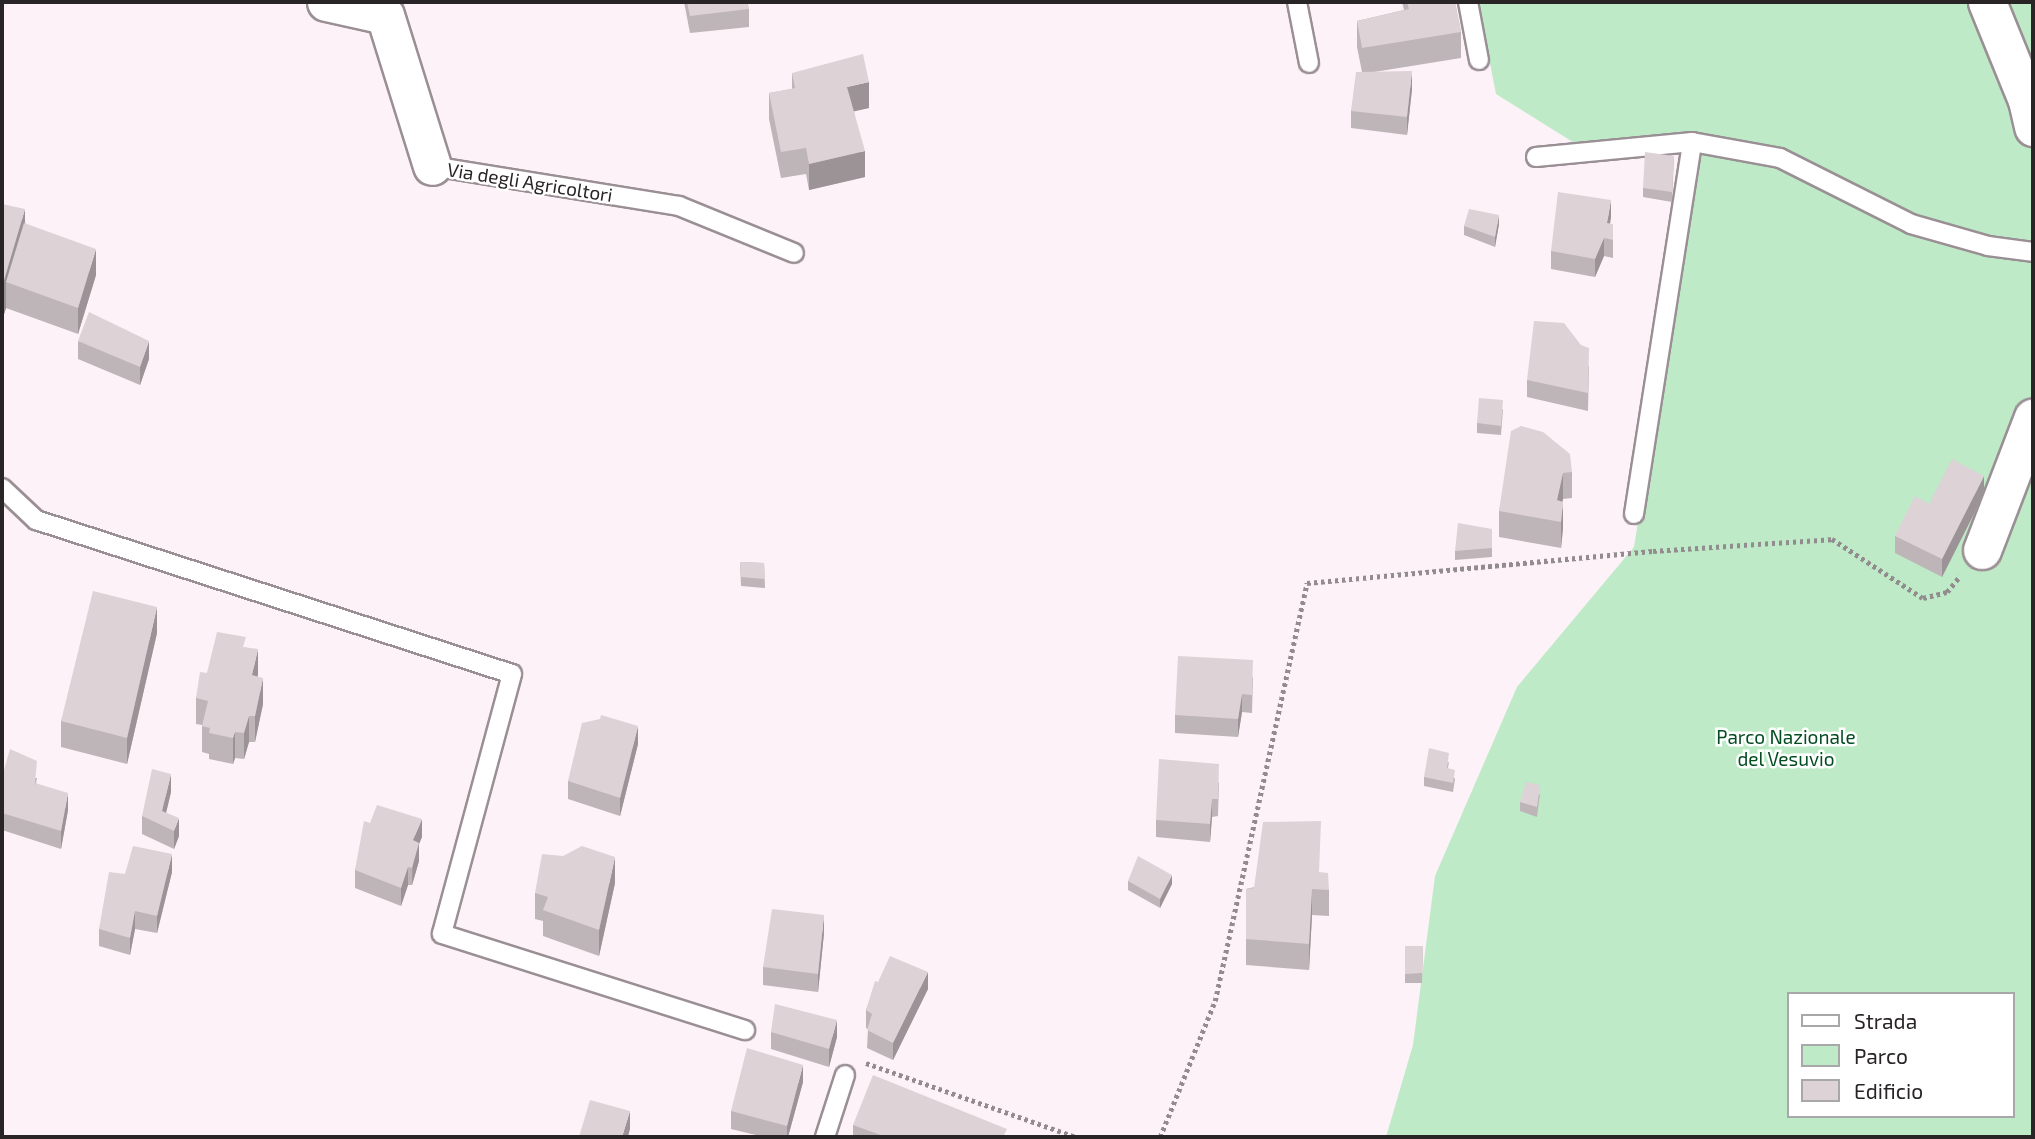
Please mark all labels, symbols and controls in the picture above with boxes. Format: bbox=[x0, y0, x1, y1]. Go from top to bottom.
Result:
street label: Via degli Agricoltori bbox=[445, 158, 615, 206]
park label: Parco Nazionale del Vesuvio bbox=[1716, 726, 1856, 770]
legend bbox=[1786, 992, 2014, 1118]
text: Strada bbox=[1854, 1008, 1917, 1033]
text: Parco bbox=[1854, 1043, 1908, 1068]
text: Edificio bbox=[1854, 1078, 1923, 1103]

